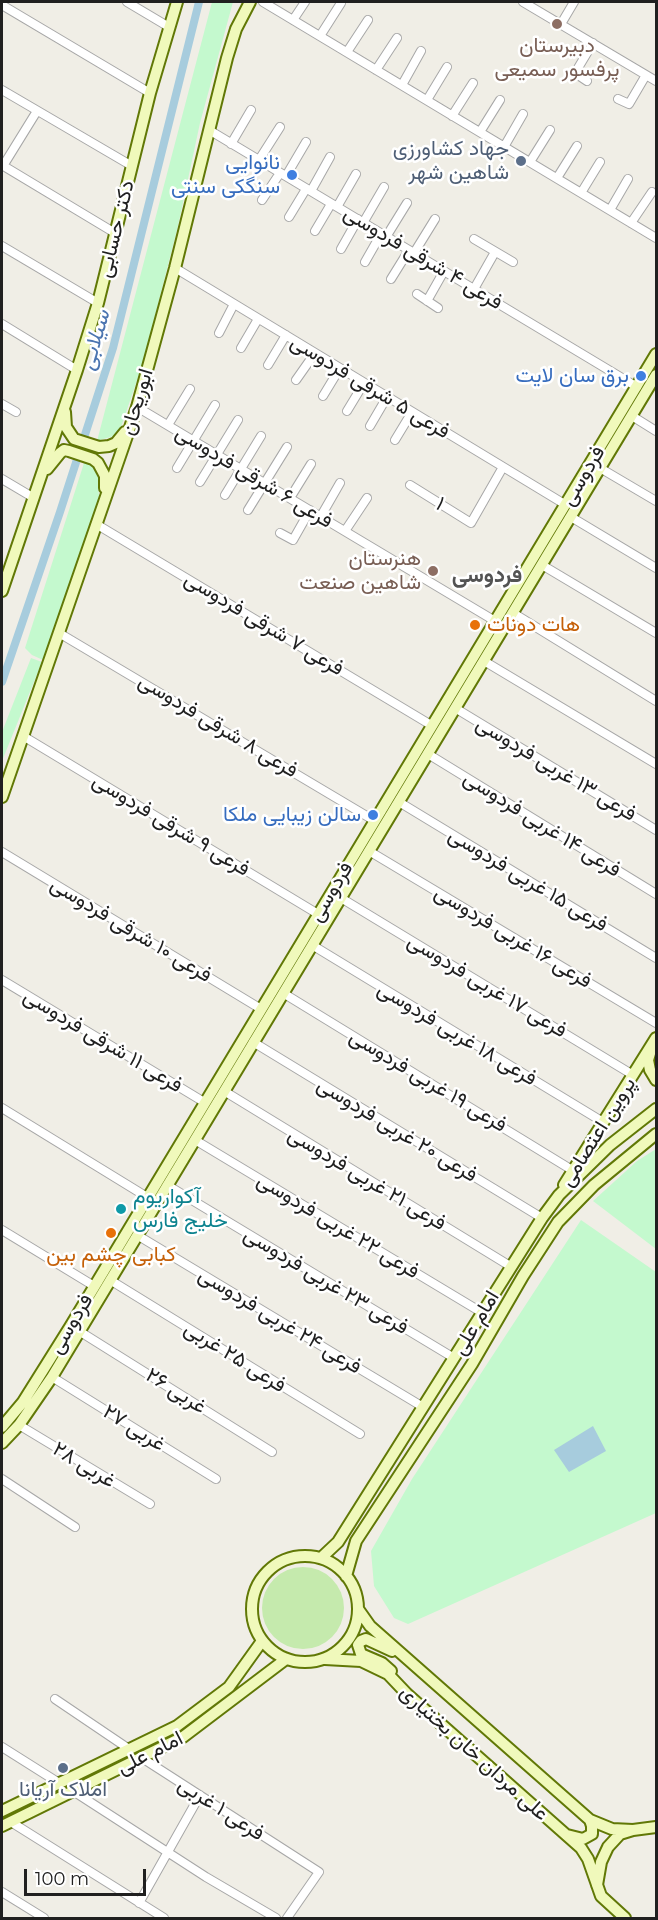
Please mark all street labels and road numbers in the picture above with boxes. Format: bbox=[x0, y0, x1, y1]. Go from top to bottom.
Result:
street label: دکتر حسابی bbox=[92, 178, 140, 280]
street label: فرعی ۴ شرقی فردوسی bbox=[339, 201, 507, 315]
street label: فرعی ۵ شرقی فردوسی bbox=[286, 329, 454, 445]
street label: ابوریحان bbox=[115, 366, 159, 438]
street label: فرعی ۶ شرقی فردوسی bbox=[171, 420, 337, 534]
street label: فردوسی bbox=[555, 441, 611, 511]
street label: ۱ bbox=[431, 492, 449, 516]
street label: فرعی ۷ شرقی فردوسی bbox=[180, 566, 348, 682]
street label: فرعی ۸ شرقی فردوسی bbox=[134, 668, 302, 784]
street label: فرعی ۱۳ غربی فردوسی bbox=[471, 711, 641, 827]
street label: فرعی ۱۴ غربی فردوسی bbox=[459, 765, 625, 883]
street label: فرعی ۹ شرقی فردوسی bbox=[88, 768, 254, 882]
street label: فرعی ۱۵ غربی فردوسی bbox=[444, 822, 612, 938]
street label: فردوسی bbox=[303, 857, 359, 927]
street label: فرعی ۱۰ شرقی فردوسی bbox=[46, 872, 216, 988]
street label: فرعی ۱۶ غربی فردوسی bbox=[430, 880, 596, 994]
street label: فرعی ۱۷ غربی فردوسی bbox=[403, 928, 571, 1044]
street label: فرعی ۱۸ غربی فردوسی bbox=[373, 976, 541, 1092]
street label: فرعی ۱۱ شرقی فردوسی bbox=[19, 983, 187, 1099]
street label: فرعی ۱۹ غربی فردوسی bbox=[345, 1024, 511, 1138]
street label: فرعی ۲۰ غربی فردوسی bbox=[312, 1072, 482, 1188]
street label: پروین اعتصامی bbox=[554, 1073, 642, 1191]
street label: فرعی ۲۱ غربی فردوسی bbox=[283, 1122, 451, 1236]
street label: فرعی ۲۲ غربی فردوسی bbox=[252, 1168, 424, 1284]
street label: فرعی ۲۳ غربی فردوسی bbox=[239, 1222, 413, 1340]
street label: فرعی ۲۴ غربی فردوسی bbox=[194, 1262, 366, 1380]
street label: امام علی bbox=[447, 1286, 505, 1360]
street label: فردوسی bbox=[43, 1289, 99, 1359]
street label: فرعی ۲۵ غربی bbox=[179, 1316, 291, 1398]
street label: ۲۶ غربی bbox=[141, 1363, 211, 1419]
street label: ۲۷ غربی bbox=[98, 1399, 170, 1457]
street label: ۲۸ غربی bbox=[48, 1436, 120, 1494]
street label: علی مردان خان بختیاری bbox=[394, 1680, 554, 1826]
street label: امام علی bbox=[113, 1726, 187, 1780]
street label: فرعی ۱ غربی bbox=[173, 1772, 269, 1846]

